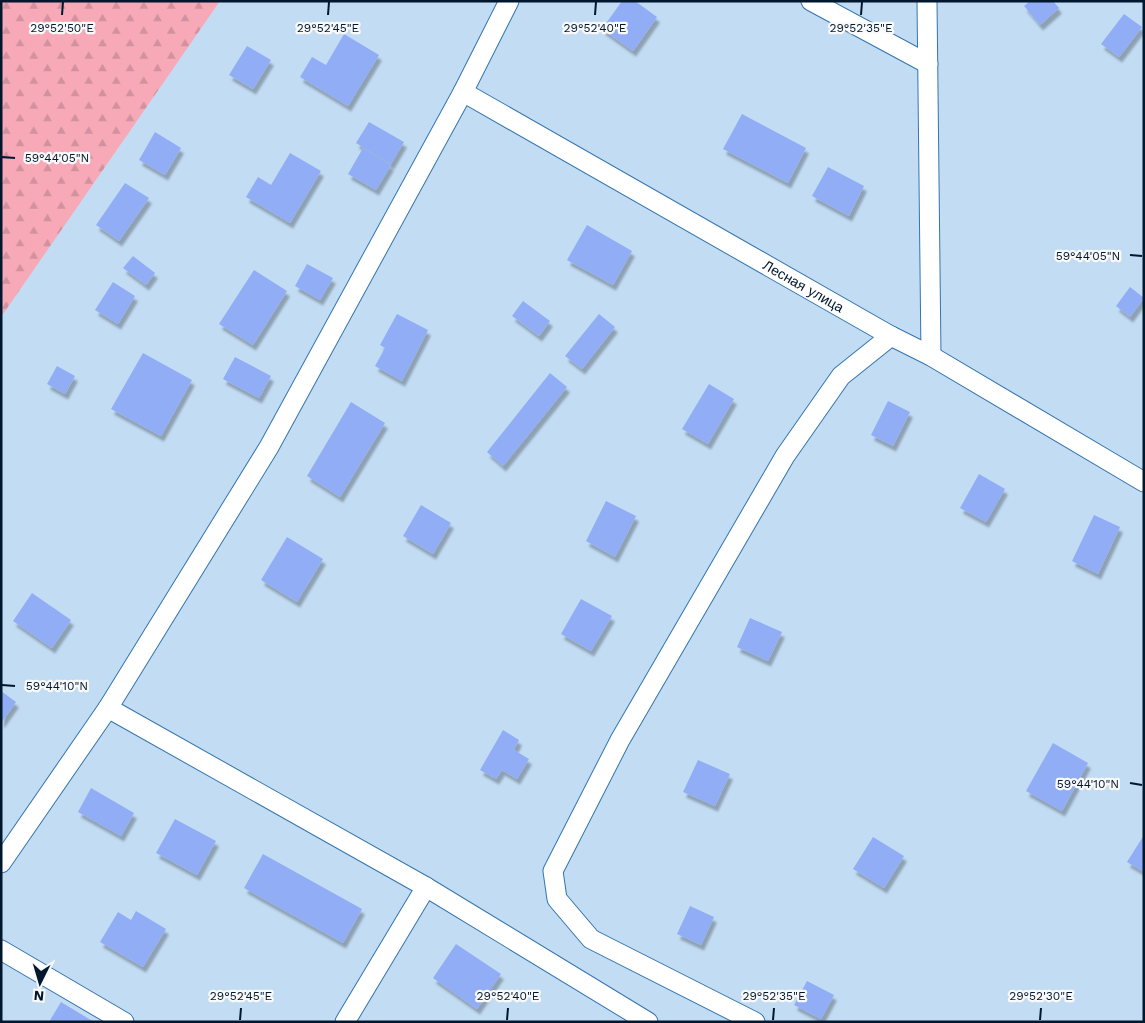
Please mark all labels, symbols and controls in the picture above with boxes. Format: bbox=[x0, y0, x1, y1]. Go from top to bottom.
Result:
text: 29°52'50"E bbox=[30, 21, 94, 35]
text: 29°52'45"E bbox=[297, 21, 360, 35]
text: 29°52'40"E bbox=[564, 21, 627, 35]
text: 29°52'35"E bbox=[829, 21, 893, 35]
text: 59°44'05"N bbox=[25, 151, 89, 165]
text: 59°44'05"N bbox=[1056, 249, 1120, 263]
street label: Лесная улица bbox=[760, 257, 847, 316]
text: 59°44'10"N bbox=[26, 679, 88, 693]
text: 59°44'10"N bbox=[1057, 777, 1119, 791]
north arrow bbox=[15, 958, 65, 1008]
text: N bbox=[33, 988, 45, 1004]
text: 29°52'45"E bbox=[210, 989, 273, 1003]
text: 29°52'40"E bbox=[477, 989, 540, 1003]
text: 29°52'35"E bbox=[742, 989, 806, 1003]
text: 29°52'30"E bbox=[1009, 989, 1073, 1003]

